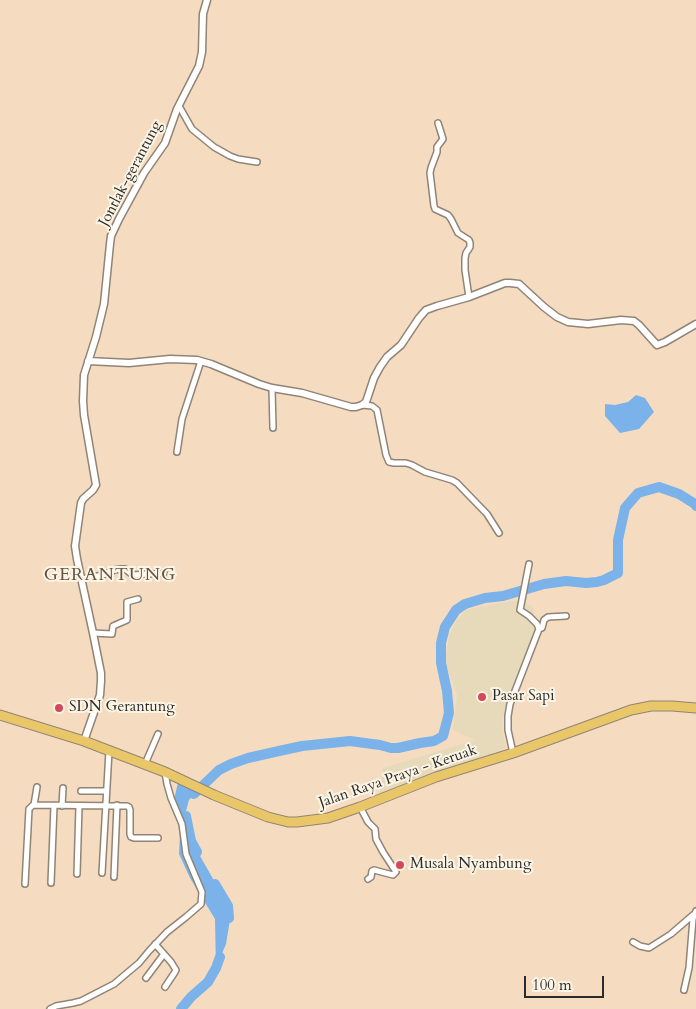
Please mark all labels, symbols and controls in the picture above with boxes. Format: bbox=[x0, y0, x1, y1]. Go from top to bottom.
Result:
street label: Jontlak-gerantung bbox=[96, 118, 166, 230]
district label: GERANTUNG bbox=[43, 565, 177, 587]
place label: Pasar Sapi bbox=[492, 688, 555, 706]
marker: Pasar Sapi bbox=[476, 691, 488, 703]
place label: SDN Gerantung bbox=[69, 699, 175, 717]
marker: SDN Gerantung bbox=[53, 702, 65, 714]
street label: Jalan Raya Praya - Keruak bbox=[317, 741, 479, 813]
place label: Musala Nyambung bbox=[410, 856, 531, 874]
marker: Musala Nyambung bbox=[394, 859, 406, 871]
scale bar bbox=[526, 966, 606, 998]
text: 100 m bbox=[532, 975, 572, 995]

